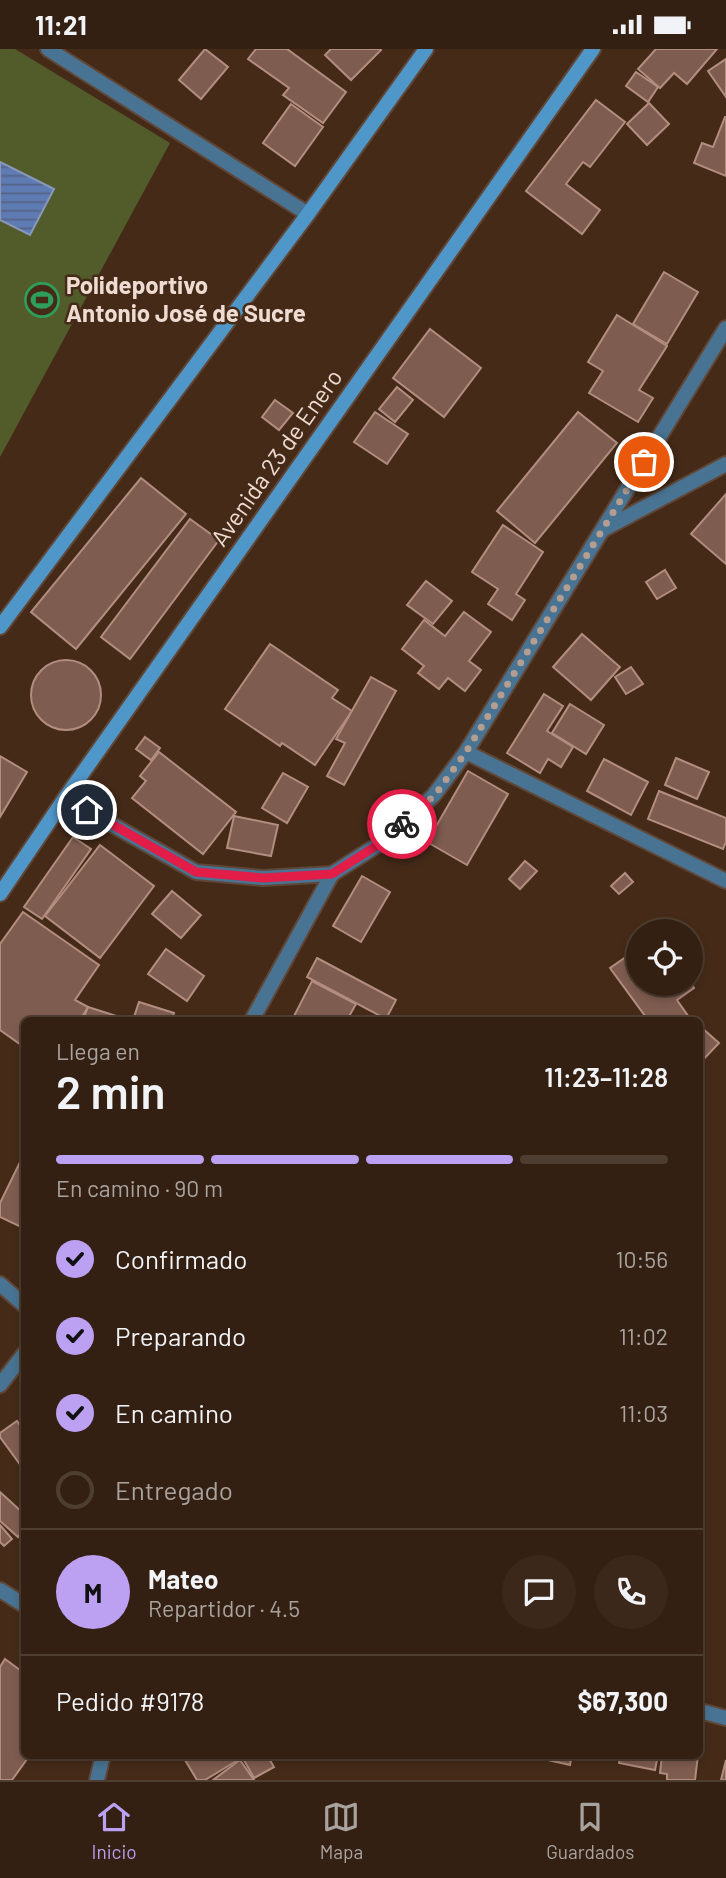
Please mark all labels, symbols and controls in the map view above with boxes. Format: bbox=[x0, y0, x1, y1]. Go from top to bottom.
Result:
text: 11:21 bbox=[35, 9, 87, 40]
place label: Polideportivo Antonio José de Sucre bbox=[66, 270, 306, 327]
sports icon: Polideportivo Antonio José de Sucre bbox=[23, 281, 61, 319]
street label: Avenida 23 de Enero bbox=[204, 363, 348, 551]
pin bbox=[614, 432, 674, 492]
icon: bag bbox=[625, 443, 663, 481]
pin bbox=[57, 780, 117, 840]
courier bbox=[367, 789, 437, 859]
icon: home bbox=[68, 791, 106, 829]
icon: bike bbox=[383, 805, 421, 843]
map controls bbox=[626, 919, 703, 996]
button: locate bbox=[626, 919, 703, 996]
text: Llega en bbox=[56, 1037, 140, 1065]
text: 11:23–11:28 bbox=[544, 1061, 668, 1092]
text: 2 min bbox=[56, 1063, 165, 1118]
text: En camino · 90 m bbox=[56, 1174, 223, 1202]
icon: check bbox=[56, 1240, 94, 1278]
text: Confirmado bbox=[115, 1243, 247, 1274]
text: 10:56 bbox=[615, 1245, 668, 1273]
icon: check bbox=[56, 1317, 94, 1355]
text: Preparando bbox=[115, 1320, 246, 1351]
text: 11:02 bbox=[619, 1322, 668, 1350]
icon: check bbox=[56, 1394, 94, 1432]
text: En camino bbox=[115, 1397, 233, 1428]
text: 11:03 bbox=[619, 1399, 668, 1427]
text: Entregado bbox=[115, 1474, 233, 1505]
button: chat bbox=[502, 1555, 576, 1629]
button: phone bbox=[594, 1555, 668, 1629]
text: Mateo bbox=[148, 1563, 218, 1594]
text: M bbox=[84, 1577, 102, 1608]
text: Repartidor · 4.5 bbox=[148, 1594, 300, 1622]
text: Pedido #9178 bbox=[56, 1685, 204, 1716]
text: $67,300 bbox=[577, 1685, 668, 1716]
tab: Inicio bbox=[92, 1798, 137, 1863]
tab: Mapa bbox=[320, 1798, 363, 1863]
tab: Guardados bbox=[546, 1798, 634, 1863]

